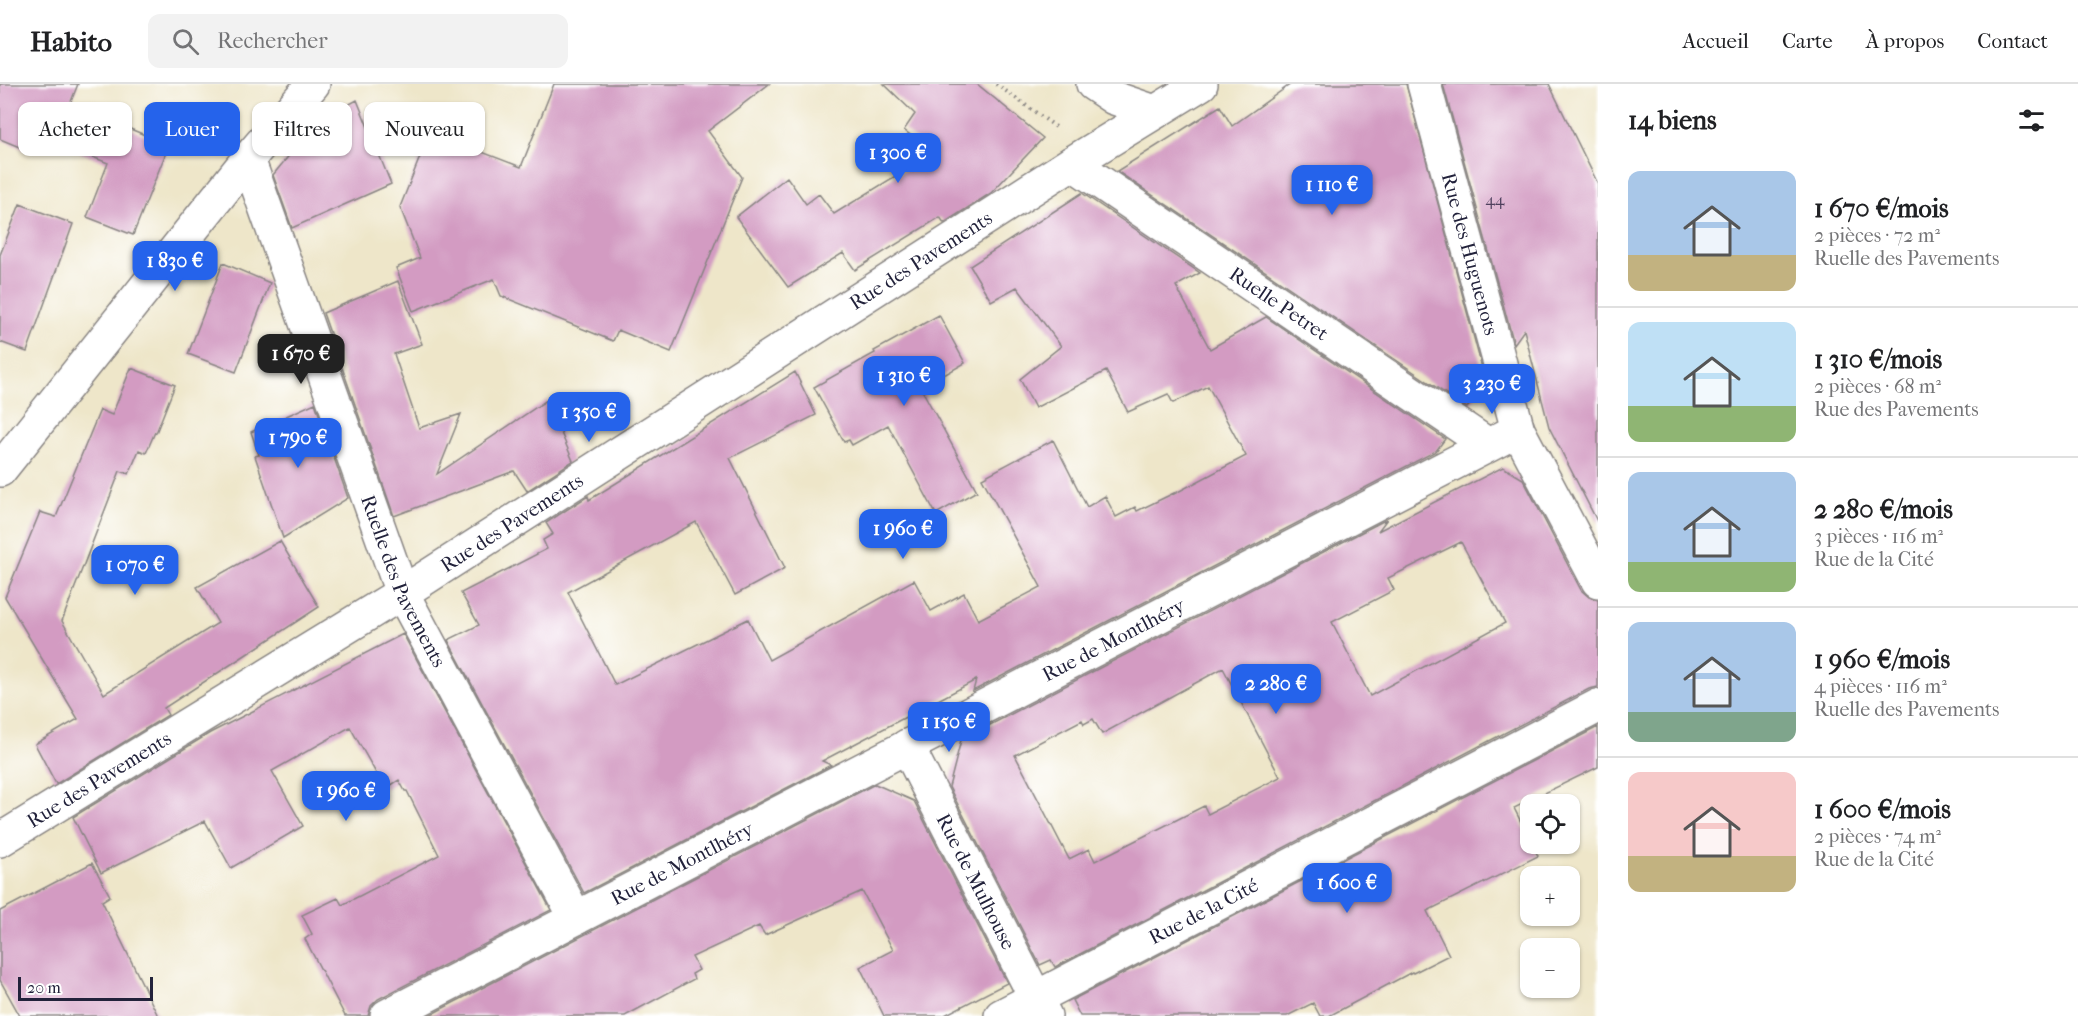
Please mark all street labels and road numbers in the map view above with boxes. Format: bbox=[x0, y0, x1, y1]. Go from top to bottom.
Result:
street label: Rue des Huguenots bbox=[1437, 170, 1503, 338]
street label: Rue des Pavements bbox=[845, 206, 996, 314]
street label: Ruelle Petret bbox=[1225, 262, 1333, 345]
street label: Rue des Pavements bbox=[436, 468, 587, 577]
street label: Ruelle des Pavements bbox=[357, 492, 451, 671]
street label: Rue de Montlhéry bbox=[1038, 593, 1190, 686]
street label: Rue des Pavements bbox=[23, 726, 175, 832]
street label: Rue de Mulhouse bbox=[932, 810, 1020, 953]
street label: Rue de Montlhéry bbox=[607, 816, 758, 910]
street label: Rue de la Cité bbox=[1145, 873, 1262, 949]

